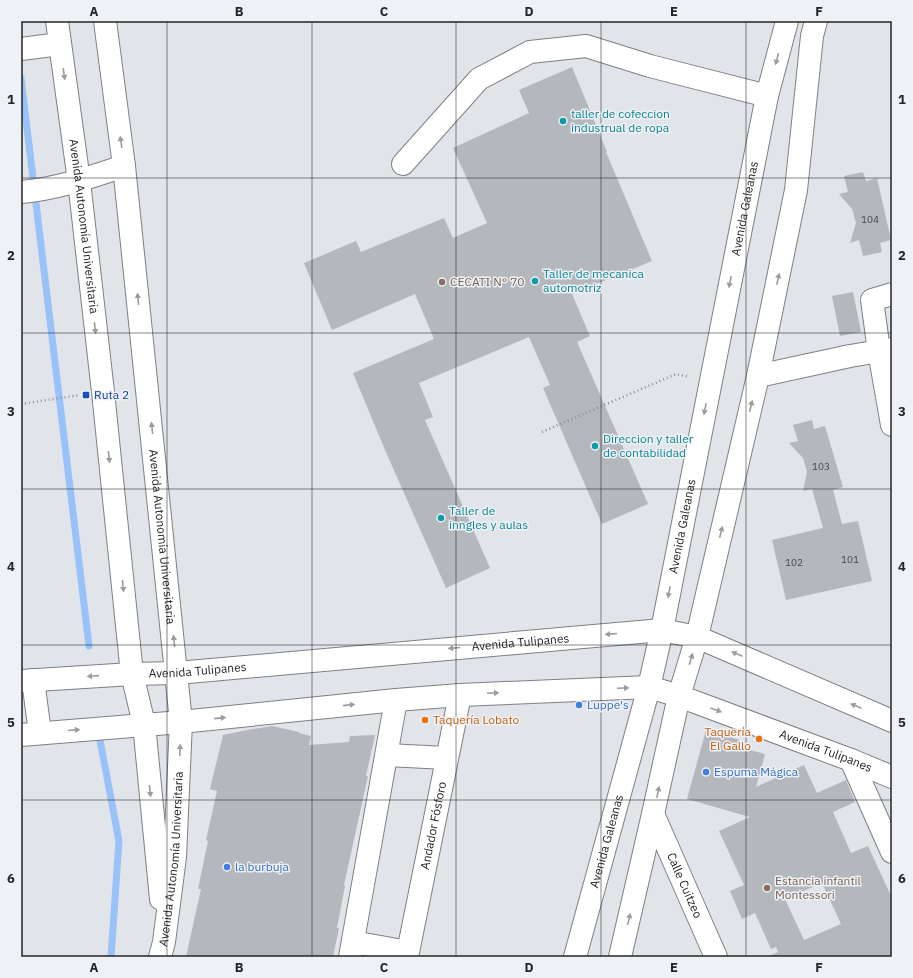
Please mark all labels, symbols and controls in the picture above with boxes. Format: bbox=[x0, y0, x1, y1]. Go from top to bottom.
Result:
text: A bbox=[90, 3, 99, 20]
text: B bbox=[235, 3, 244, 20]
text: C bbox=[380, 3, 389, 20]
text: D bbox=[524, 3, 534, 20]
text: E bbox=[670, 3, 678, 20]
text: F bbox=[815, 3, 823, 20]
one-way arrow bbox=[774, 53, 780, 65]
one-way arrow bbox=[61, 67, 67, 80]
text: 1 bbox=[7, 91, 15, 108]
text: 1 bbox=[898, 91, 906, 108]
place label: taller de cofeccion industrual de ropa bbox=[571, 106, 670, 135]
marker: taller de cofeccion industrual de ropa bbox=[558, 116, 568, 126]
one-way arrow bbox=[118, 136, 124, 148]
street label: Avenida Autonomía Universitaria bbox=[66, 138, 102, 315]
street label: Avenida Galeanas bbox=[728, 160, 761, 257]
house number: 104 bbox=[861, 213, 879, 226]
text: 2 bbox=[7, 247, 15, 264]
text: 2 bbox=[898, 247, 906, 264]
place label: Taller de mecanica automotriz bbox=[543, 266, 644, 295]
one-way arrow bbox=[775, 272, 781, 285]
place label: CECATI N° 70 bbox=[450, 274, 525, 289]
marker: Taller de mecanica automotriz bbox=[530, 276, 540, 286]
one-way arrow bbox=[727, 276, 733, 288]
marker: CECATI N° 70 bbox=[437, 277, 447, 287]
one-way arrow bbox=[135, 293, 141, 305]
one-way arrow bbox=[92, 322, 99, 334]
place label: Ruta 2 bbox=[94, 387, 129, 402]
marker: Ruta 2 bbox=[81, 390, 91, 400]
one-way arrow bbox=[748, 400, 754, 412]
text: 3 bbox=[7, 403, 15, 420]
one-way arrow bbox=[702, 403, 708, 415]
text: 3 bbox=[898, 403, 906, 420]
one-way arrow bbox=[148, 422, 155, 434]
place label: Direccion y taller de contabilidad bbox=[603, 431, 694, 460]
marker: Direccion y taller de contabilidad bbox=[590, 441, 600, 451]
street label: Avenida Autonomía Universitaria bbox=[146, 449, 179, 626]
one-way arrow bbox=[106, 451, 113, 463]
house number: 103 bbox=[812, 460, 830, 473]
street label: Avenida Galeanas bbox=[665, 478, 699, 575]
place label: Taller de inngles y aulas bbox=[449, 503, 528, 532]
marker: Taller de inngles y aulas bbox=[436, 513, 446, 523]
one-way arrow bbox=[719, 526, 725, 539]
house number: 101 bbox=[841, 553, 859, 566]
house number: 102 bbox=[785, 556, 803, 569]
text: 4 bbox=[7, 558, 15, 575]
text: 4 bbox=[898, 558, 906, 575]
one-way arrow bbox=[120, 580, 126, 592]
one-way arrow bbox=[666, 586, 672, 598]
street label: Avenida Tulipanes bbox=[471, 630, 570, 654]
one-way arrow bbox=[605, 631, 617, 637]
one-way arrow bbox=[170, 635, 177, 647]
one-way arrow bbox=[448, 645, 460, 652]
one-way arrow bbox=[731, 651, 742, 657]
one-way arrow bbox=[688, 652, 694, 664]
street label: Avenida Tulipanes bbox=[149, 659, 247, 681]
one-way arrow bbox=[87, 673, 99, 680]
one-way arrow bbox=[617, 685, 630, 691]
one-way arrow bbox=[487, 690, 499, 697]
place label: Luppe's bbox=[587, 697, 629, 712]
marker: Luppe's bbox=[574, 700, 584, 710]
one-way arrow bbox=[343, 701, 355, 708]
one-way arrow bbox=[851, 703, 862, 709]
one-way arrow bbox=[710, 707, 722, 713]
place label: Taquería Lobato bbox=[433, 712, 520, 727]
text: 5 bbox=[7, 714, 15, 731]
text: 5 bbox=[898, 714, 906, 731]
one-way arrow bbox=[214, 715, 226, 721]
marker: Taquería Lobato bbox=[420, 715, 430, 725]
place label: Taquería El Gallo bbox=[704, 724, 752, 753]
street label: Avenida Tulipanes bbox=[777, 726, 875, 775]
one-way arrow bbox=[68, 727, 80, 733]
marker: Taquería El Gallo bbox=[754, 734, 764, 744]
one-way arrow bbox=[177, 743, 183, 756]
place label: Espuma Mágica bbox=[714, 764, 799, 779]
marker: Espuma Mágica bbox=[701, 767, 711, 777]
street label: Avenida Autonomía Universitaria bbox=[155, 770, 186, 948]
street label: Andador Fósforo bbox=[417, 780, 449, 871]
one-way arrow bbox=[147, 785, 154, 797]
one-way arrow bbox=[656, 786, 662, 799]
street label: Avenida Galeanas bbox=[586, 793, 626, 889]
street label: Calle Cuitzeo bbox=[664, 850, 706, 921]
place label: la burbuja bbox=[235, 859, 289, 874]
marker: la burbuja bbox=[222, 862, 232, 872]
text: 6 bbox=[7, 870, 15, 887]
text: 6 bbox=[898, 870, 906, 887]
place label: Estancia infantil Montessori bbox=[775, 873, 861, 902]
marker: Estancia infantil Montessori bbox=[762, 883, 772, 893]
one-way arrow bbox=[626, 913, 632, 925]
text: A bbox=[90, 959, 99, 976]
text: B bbox=[235, 959, 244, 976]
text: C bbox=[380, 959, 389, 976]
text: D bbox=[524, 959, 534, 976]
text: E bbox=[670, 959, 678, 976]
text: F bbox=[815, 959, 823, 976]

